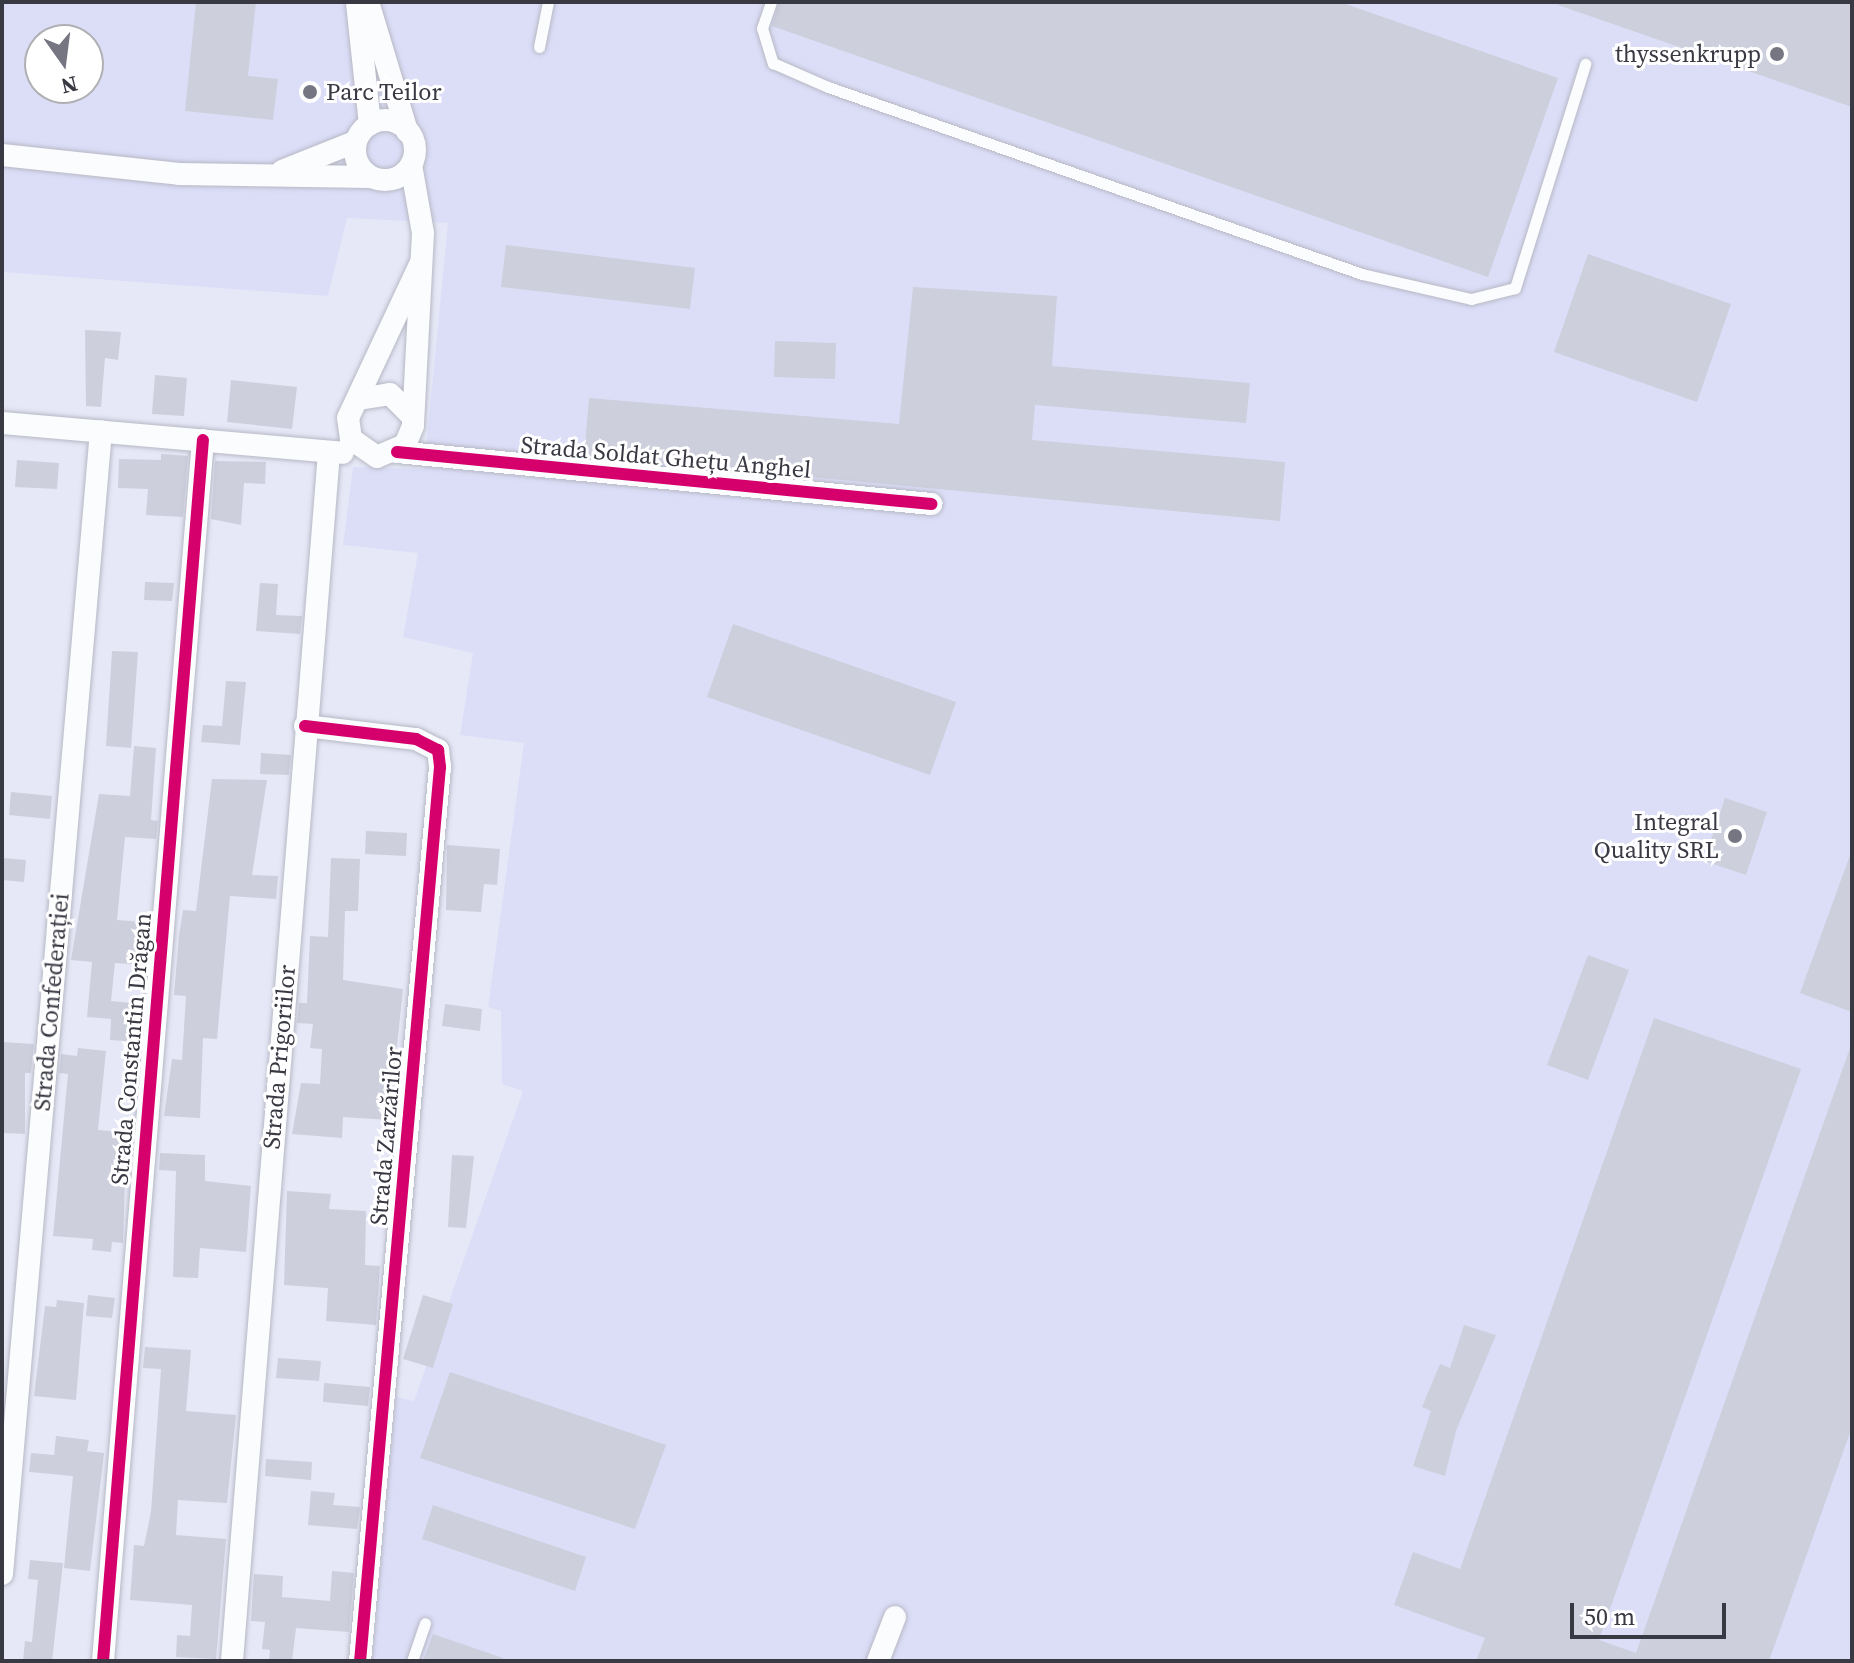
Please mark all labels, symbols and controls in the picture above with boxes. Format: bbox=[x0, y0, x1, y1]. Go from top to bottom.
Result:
north arrow bbox=[24, 24, 104, 104]
place label: thyssenkrupp bbox=[1615, 40, 1761, 68]
marker: thyssenkrupp bbox=[1768, 45, 1786, 63]
text: N bbox=[58, 69, 81, 102]
place label: Parc Teilor bbox=[326, 78, 442, 106]
marker: Parc Teilor bbox=[301, 83, 319, 101]
street label: Strada Soldat Ghețu Anghel bbox=[520, 430, 812, 484]
place label: Integral Quality SRL bbox=[1594, 808, 1719, 864]
marker: Integral Quality SRL bbox=[1726, 827, 1744, 845]
street label: Strada Confederației bbox=[27, 892, 75, 1112]
street label: Strada Constantin Drăgan bbox=[105, 912, 157, 1186]
street label: Strada Prigoriilor bbox=[257, 964, 301, 1150]
street label: Strada Zarzărilor bbox=[364, 1045, 408, 1227]
scale bar bbox=[1574, 1587, 1730, 1637]
text: 50 m bbox=[1584, 1600, 1635, 1633]

